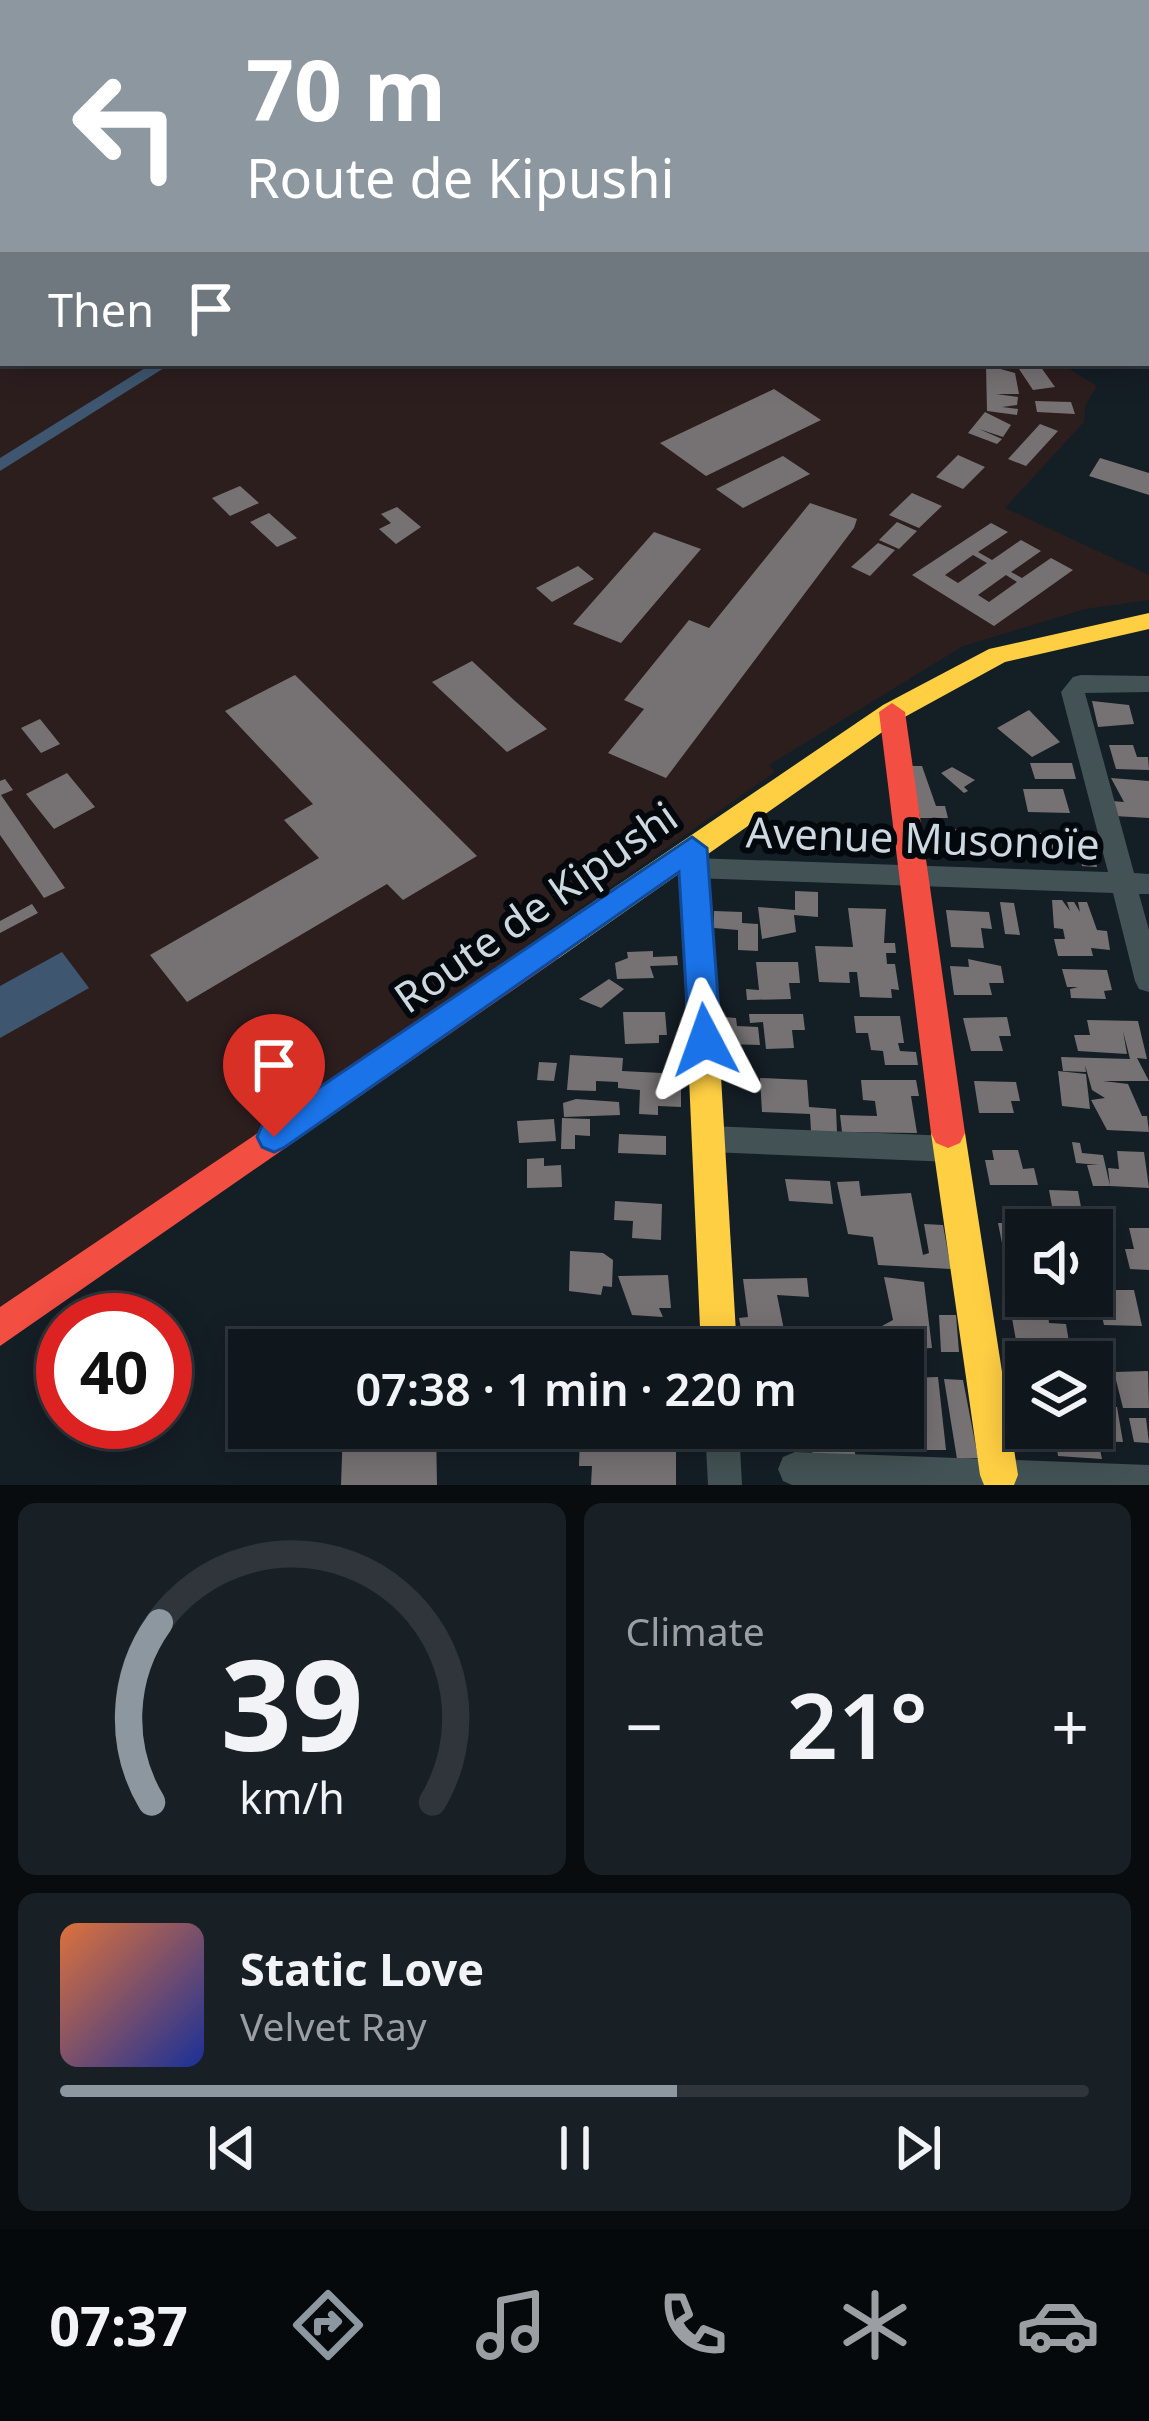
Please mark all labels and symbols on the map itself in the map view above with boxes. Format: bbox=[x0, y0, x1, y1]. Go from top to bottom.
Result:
street label: Route de Kipushi bbox=[382, 787, 688, 1025]
street label: Avenue Musonoïe bbox=[745, 802, 1101, 872]
position arrow bbox=[642, 977, 768, 1103]
pin bbox=[223, 1014, 325, 1137]
speed limit sign: 40 bbox=[36, 1293, 192, 1449]

